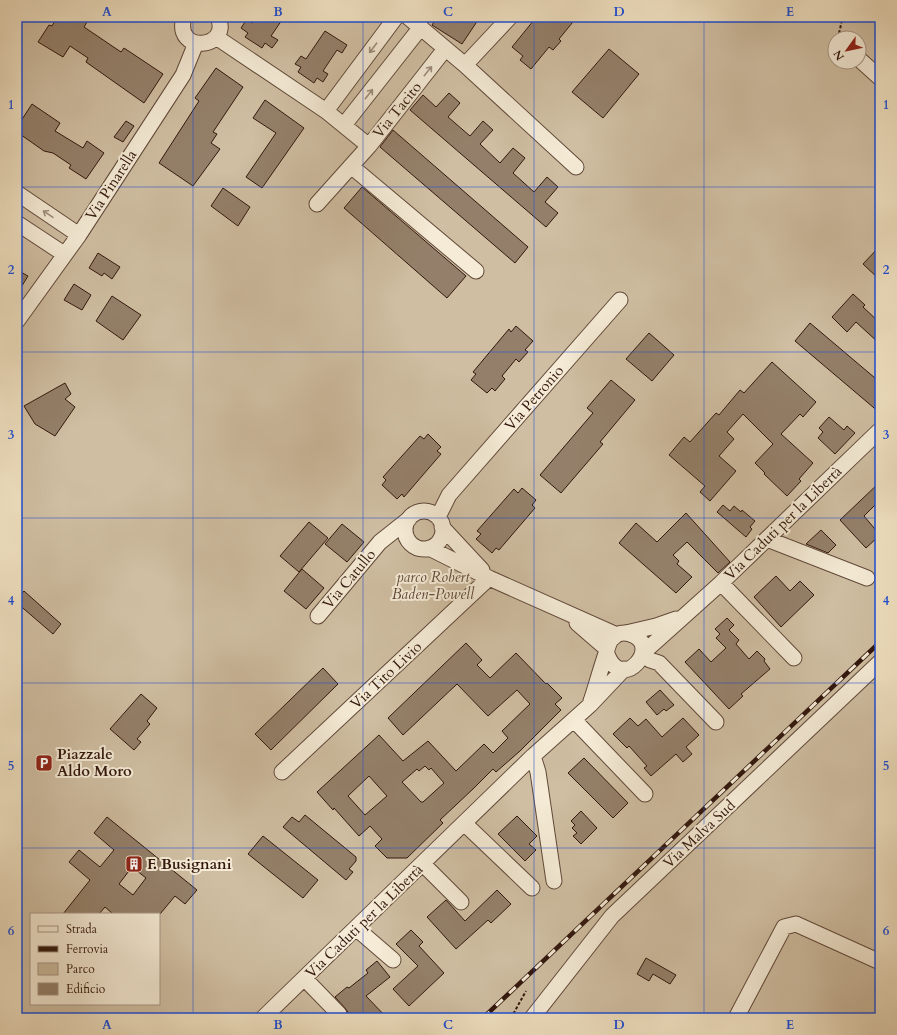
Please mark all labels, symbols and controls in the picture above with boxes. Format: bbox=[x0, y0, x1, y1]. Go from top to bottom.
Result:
text: A bbox=[102, 3, 112, 21]
text: B bbox=[273, 3, 283, 21]
text: C bbox=[443, 3, 453, 21]
text: D bbox=[613, 3, 625, 21]
text: E bbox=[786, 3, 794, 21]
north arrow bbox=[827, 30, 867, 70]
one-way arrow bbox=[369, 43, 377, 54]
text: N bbox=[830, 47, 848, 63]
one-way arrow bbox=[424, 66, 432, 77]
street label: Via Tacito bbox=[368, 78, 426, 142]
one-way arrow bbox=[364, 89, 373, 100]
text: 1 bbox=[8, 96, 14, 114]
text: 1 bbox=[883, 96, 889, 114]
street label: Via Pinarella bbox=[81, 145, 142, 224]
one-way arrow bbox=[43, 210, 54, 218]
text: 2 bbox=[8, 261, 15, 279]
text: 2 bbox=[883, 261, 890, 279]
street label: Via Petronio bbox=[500, 361, 568, 435]
text: 3 bbox=[8, 426, 15, 444]
text: 3 bbox=[883, 426, 890, 444]
street label: Via Caduti per la Libertà bbox=[720, 461, 847, 585]
street label: Via Catullo bbox=[318, 545, 380, 613]
park label: parco Robert Baden-Powell bbox=[392, 567, 475, 604]
text: 4 bbox=[8, 592, 15, 610]
text: 4 bbox=[883, 592, 890, 610]
street label: Via Tito Livio bbox=[346, 637, 426, 713]
place label: Piazzale Aldo Moro bbox=[57, 744, 132, 781]
parking icon: Piazzale Aldo Moro bbox=[34, 753, 54, 773]
text: 5 bbox=[8, 757, 14, 775]
text: 5 bbox=[883, 757, 889, 775]
street label: Via Malva Sud bbox=[659, 795, 739, 873]
building icon: F. Busignani bbox=[124, 854, 144, 874]
place label: F. Busignani bbox=[147, 854, 232, 874]
street label: Via Caduti per la Libertà bbox=[301, 859, 428, 983]
legend bbox=[30, 913, 160, 1005]
text: Strada bbox=[66, 921, 98, 937]
text: 6 bbox=[8, 922, 15, 940]
text: 6 bbox=[883, 922, 890, 940]
text: Ferrovia bbox=[66, 941, 109, 957]
text: Parco bbox=[66, 961, 95, 977]
text: Edificio bbox=[66, 981, 106, 997]
text: A bbox=[102, 1016, 112, 1034]
text: B bbox=[273, 1016, 283, 1034]
text: C bbox=[443, 1016, 453, 1034]
text: D bbox=[613, 1016, 625, 1034]
text: E bbox=[786, 1016, 794, 1034]

